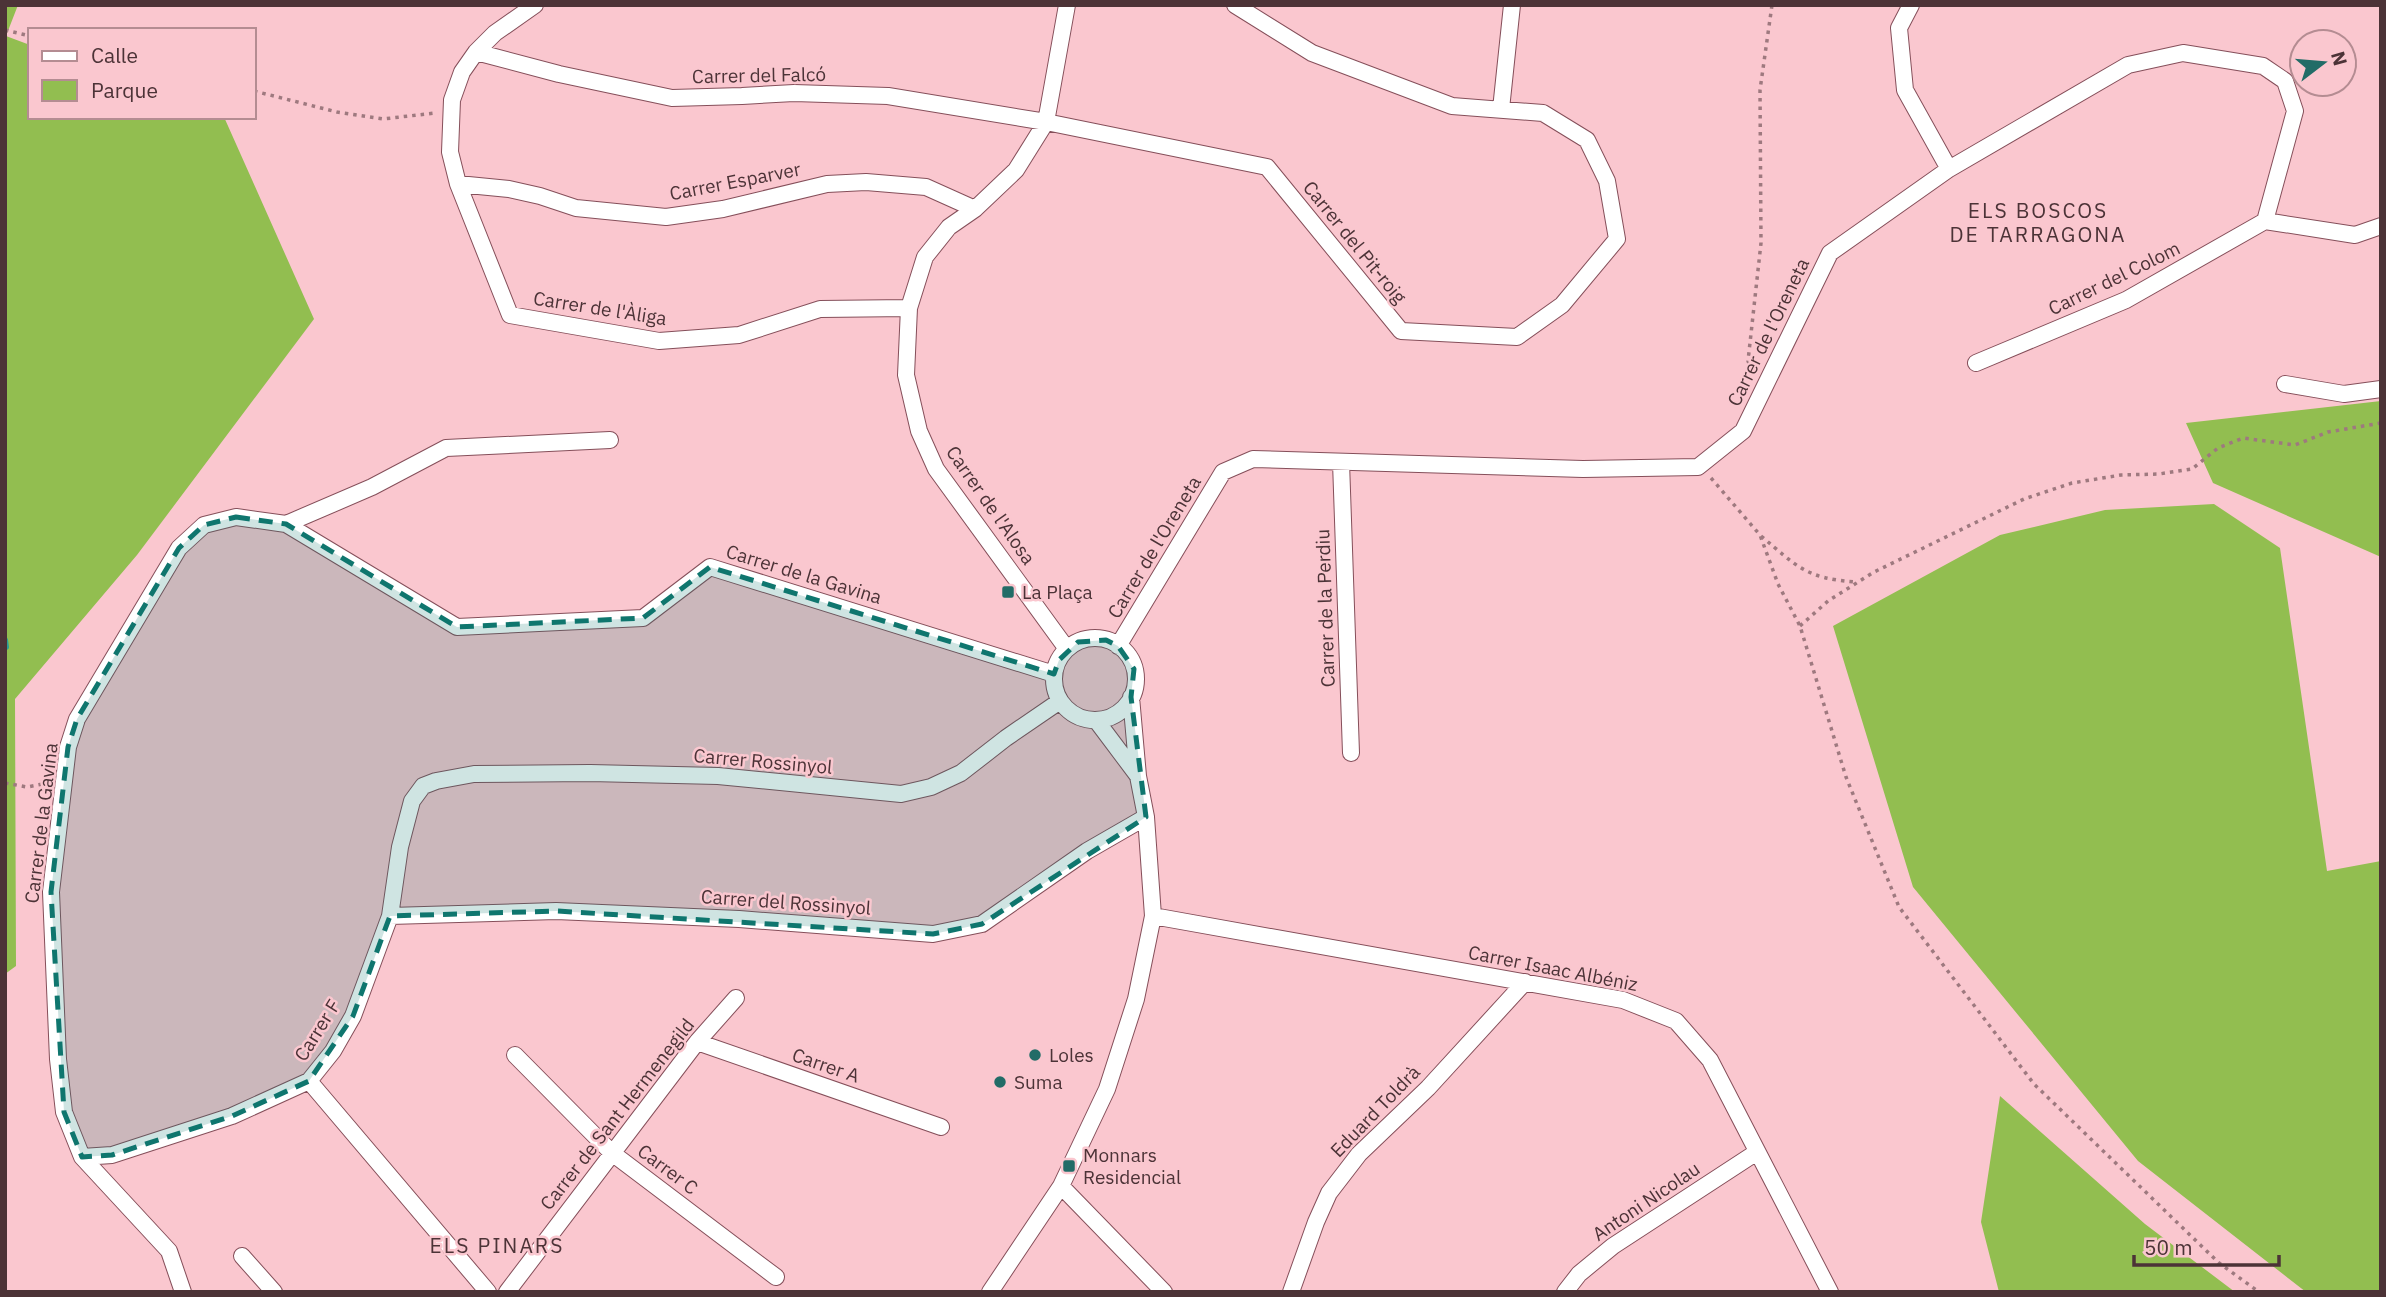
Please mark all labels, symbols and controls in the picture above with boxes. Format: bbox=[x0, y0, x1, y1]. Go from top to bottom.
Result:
legend bbox=[28, 28, 256, 119]
north arrow bbox=[2288, 28, 2358, 98]
text: Calle bbox=[91, 41, 138, 69]
text: N bbox=[2326, 48, 2353, 68]
street label: Carrer del Falcó bbox=[692, 62, 826, 88]
text: Parque bbox=[91, 76, 158, 104]
street label: Carrer Esparver bbox=[667, 157, 803, 205]
street label: Carrer del Pit-roig bbox=[1298, 176, 1412, 308]
district label: ELS BOSCOS DE TARRAGONA bbox=[1949, 196, 2127, 248]
street label: Carrer del Colom bbox=[2044, 236, 2184, 320]
street label: Carrer de l'Oreneta bbox=[1722, 254, 1814, 410]
street label: Carrer de l'Àliga bbox=[532, 286, 668, 330]
street label: Carrer de l'Alosa bbox=[941, 441, 1041, 569]
street label: Carrer de l'Oreneta bbox=[1102, 471, 1206, 623]
street label: Carrer de la Perdiu bbox=[1310, 528, 1340, 688]
street label: Carrer de la Gavina bbox=[723, 539, 885, 609]
place label: La Plaça bbox=[1022, 580, 1093, 604]
marker: La Plaça bbox=[1000, 584, 1016, 600]
street label: Carrer de la Gavina bbox=[19, 741, 63, 905]
street label: Carrer Rossinyol bbox=[693, 743, 833, 779]
street label: Carrer del Rossinyol bbox=[700, 884, 872, 920]
street label: Carrer Isaac Albéniz bbox=[1466, 940, 1640, 996]
street label: Carrer F bbox=[289, 995, 345, 1065]
street label: Carrer de Sant Hermenegild bbox=[535, 1013, 699, 1215]
street label: Carrer A bbox=[789, 1042, 863, 1088]
place label: Loles bbox=[1049, 1043, 1094, 1067]
marker: Loles bbox=[1027, 1047, 1043, 1063]
street label: Eduard Toldrà bbox=[1325, 1060, 1425, 1162]
place label: Suma bbox=[1014, 1070, 1063, 1094]
marker: Suma bbox=[992, 1074, 1008, 1090]
street label: Carrer C bbox=[633, 1139, 703, 1200]
place label: Monnars Residencial bbox=[1083, 1143, 1181, 1189]
street label: Antoni Nicolau bbox=[1588, 1156, 1704, 1246]
marker: Monnars Residencial bbox=[1061, 1158, 1077, 1174]
scale bar bbox=[2134, 1224, 2279, 1268]
district label: ELS PINARS bbox=[430, 1231, 565, 1259]
text: 50 m bbox=[2144, 1233, 2193, 1261]

